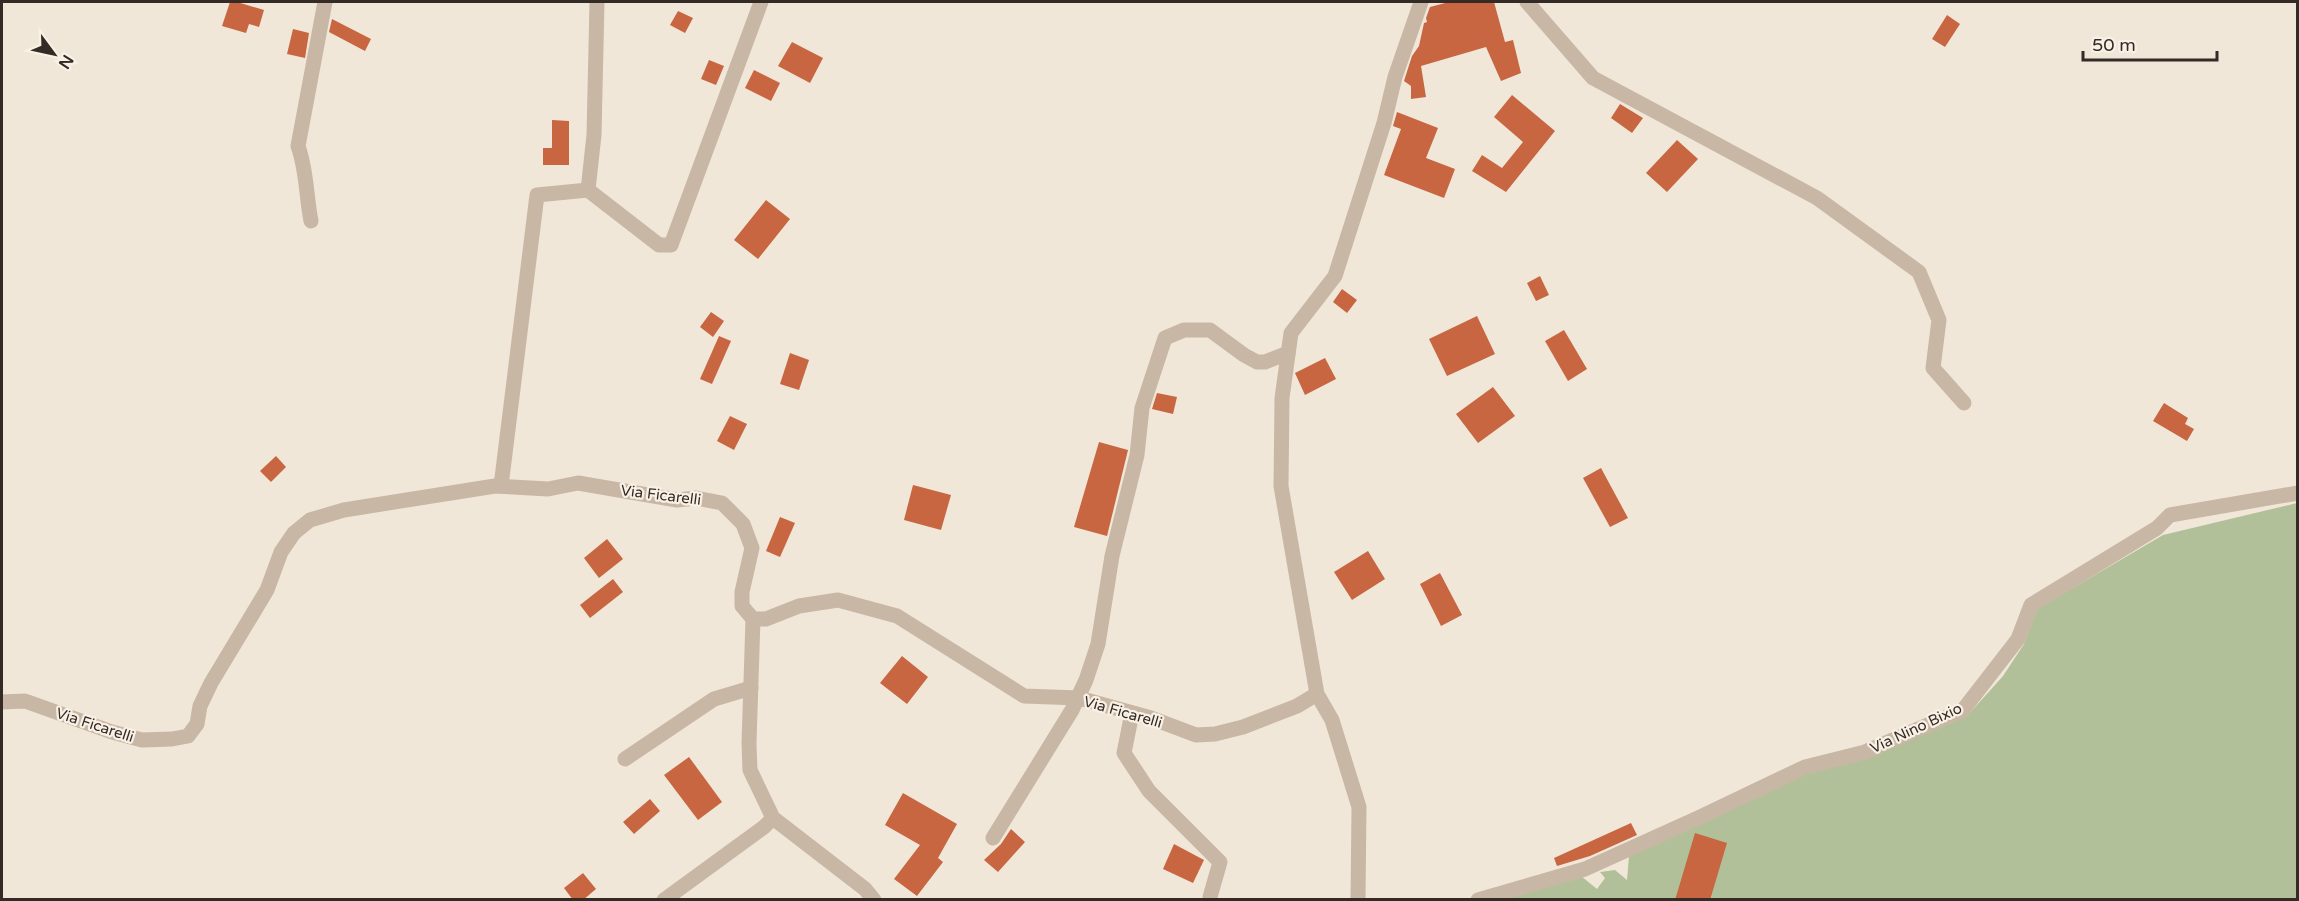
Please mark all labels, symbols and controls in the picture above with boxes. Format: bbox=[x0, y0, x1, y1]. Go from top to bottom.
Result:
north arrow bbox=[24, 24, 84, 84]
scale bar bbox=[2083, 24, 2216, 62]
text: 50 m bbox=[2092, 34, 2136, 56]
text: N bbox=[54, 51, 78, 72]
street label: Via Ficarelli bbox=[620, 481, 702, 509]
street label: Via Ficarelli bbox=[1082, 692, 1164, 732]
street label: Via Nino Bixio bbox=[1867, 699, 1965, 757]
street label: Via Ficarelli bbox=[54, 704, 136, 746]

